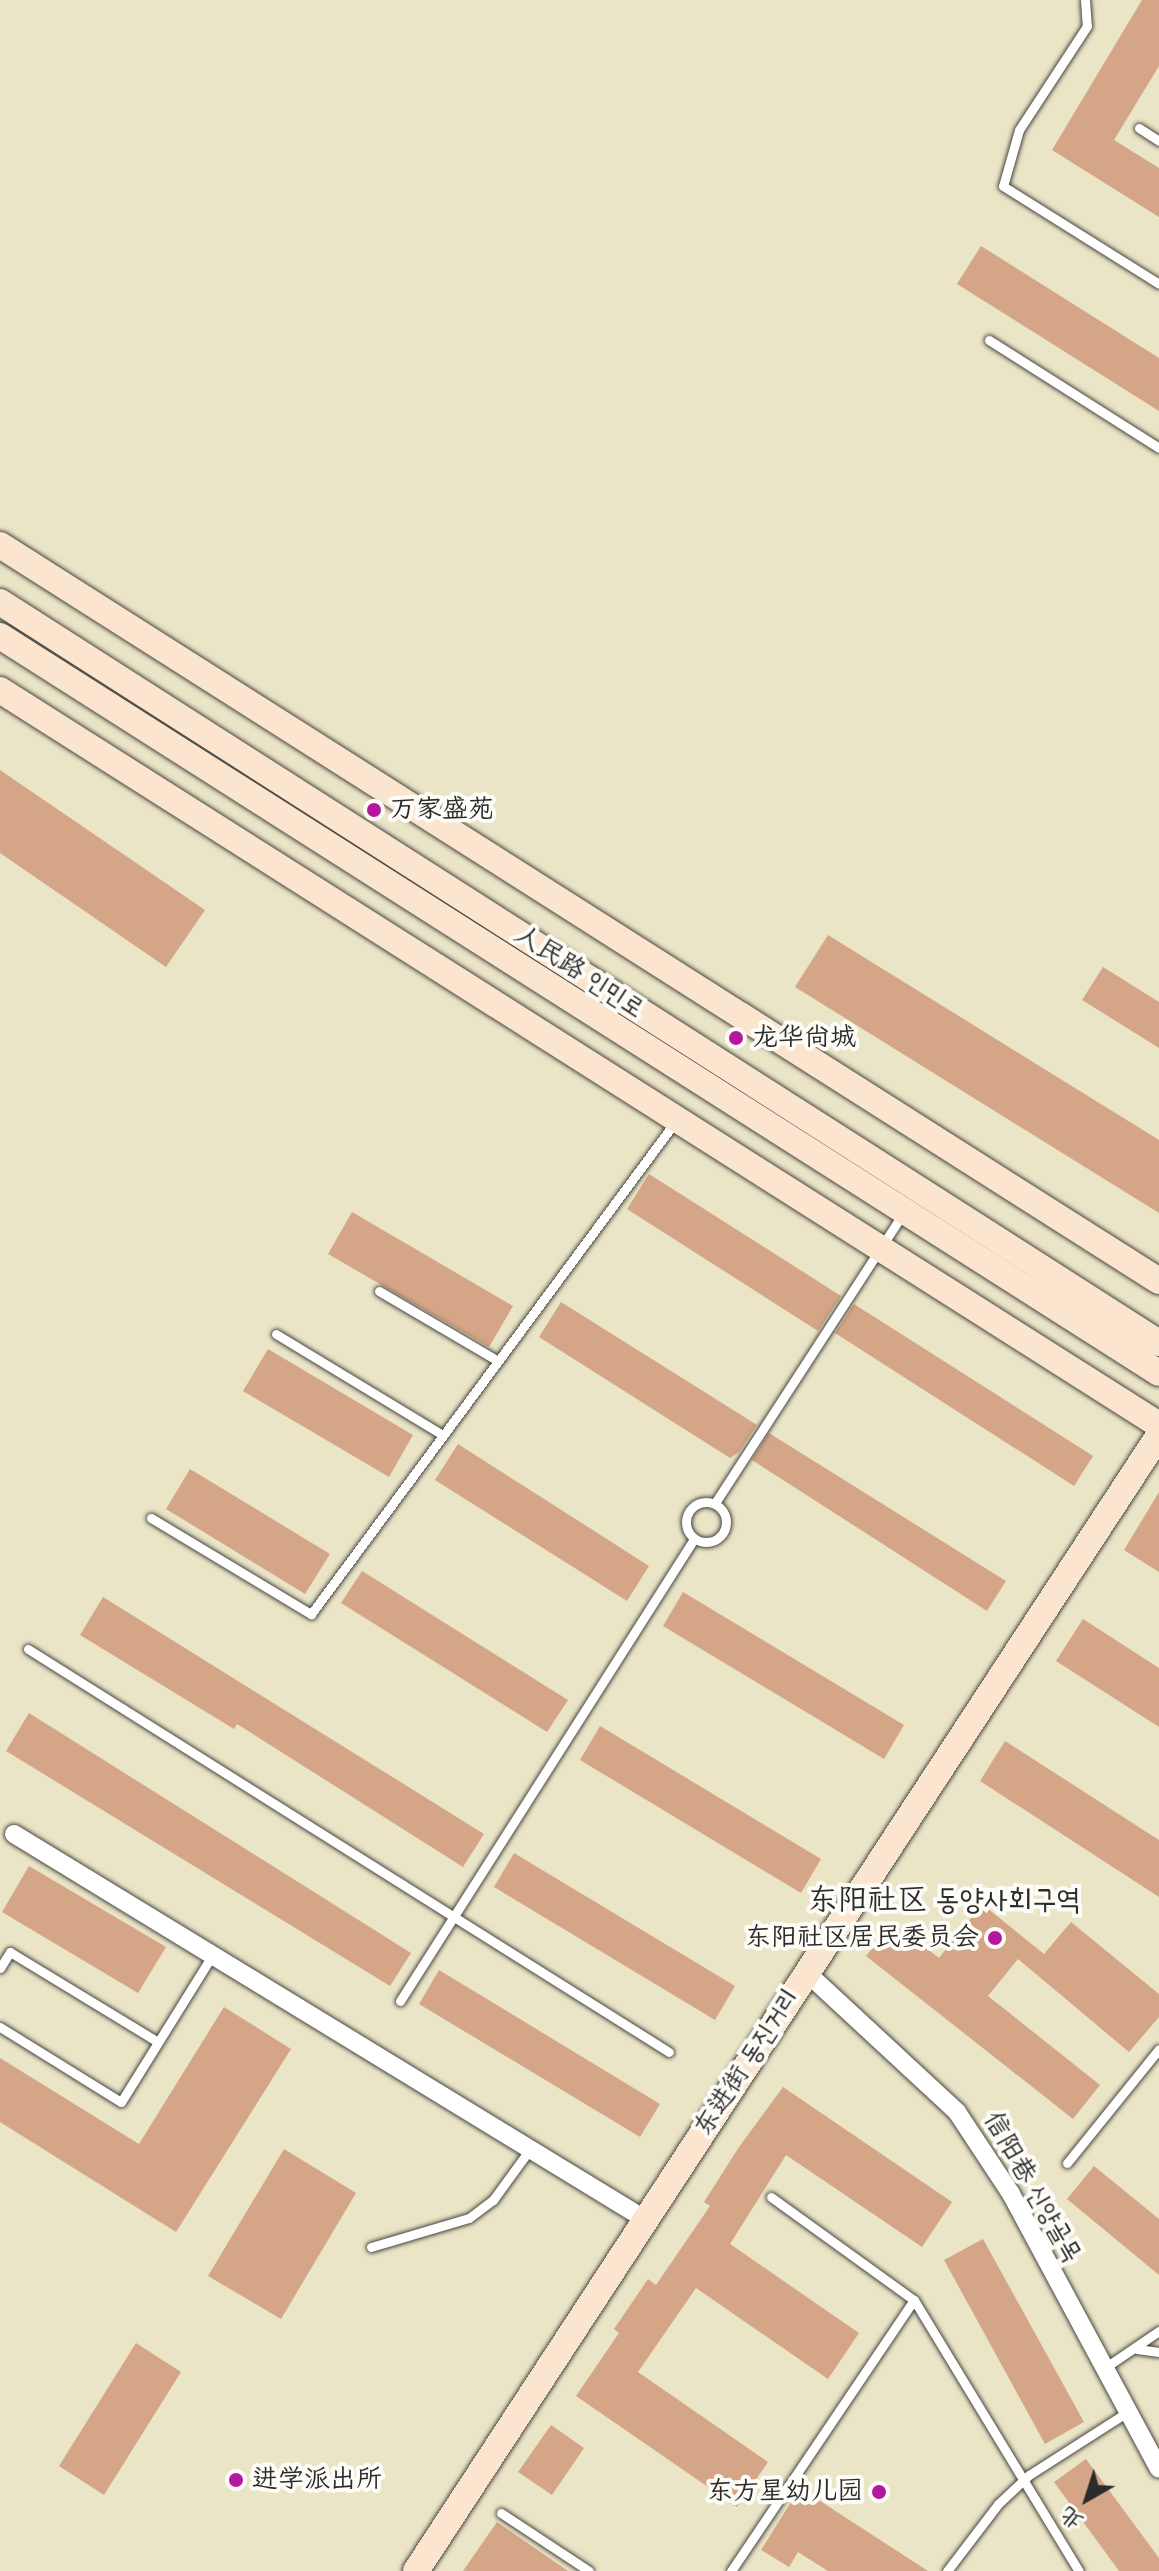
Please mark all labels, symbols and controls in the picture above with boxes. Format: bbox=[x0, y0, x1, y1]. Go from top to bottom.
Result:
place label: 万家盛苑 bbox=[390, 794, 494, 826]
marker: 万家盛苑 bbox=[365, 801, 383, 819]
street label: 人民路 인민로 bbox=[509, 919, 649, 1025]
place label: 龙华尚城 bbox=[752, 1022, 856, 1054]
marker: 龙华尚城 bbox=[727, 1029, 745, 1047]
district label: 东阳社区 동양사회구역 bbox=[808, 1882, 1080, 1918]
place label: 东阳社区居民委员会 bbox=[745, 1922, 979, 1954]
marker: 东阳社区居民委员会 bbox=[986, 1929, 1004, 1947]
street label: 东进街 동진거리 bbox=[688, 1984, 806, 2142]
street label: 信阳巷 신양골목 bbox=[976, 2106, 1088, 2268]
north arrow bbox=[1047, 2459, 1127, 2539]
place label: 进学派出所 bbox=[252, 2464, 382, 2496]
marker: 进学派出所 bbox=[227, 2471, 245, 2489]
place label: 东方星幼儿园 bbox=[707, 2476, 863, 2508]
marker: 东方星幼儿园 bbox=[870, 2483, 888, 2501]
text: 北 bbox=[1055, 2501, 1089, 2535]

